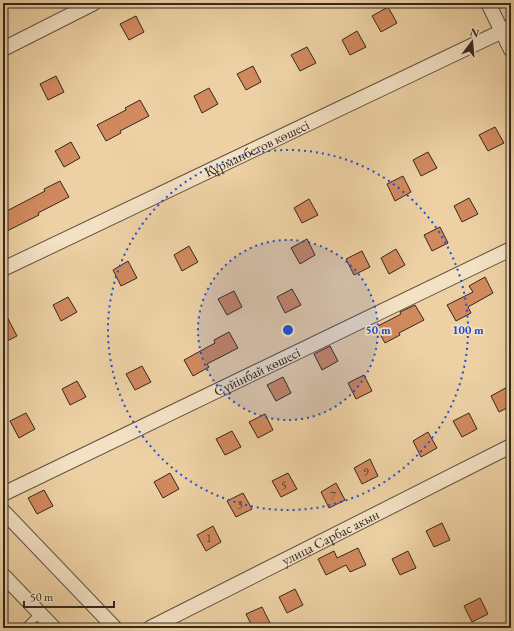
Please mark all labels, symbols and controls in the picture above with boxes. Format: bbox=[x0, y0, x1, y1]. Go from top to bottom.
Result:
north arrow bbox=[452, 22, 492, 62]
text: N bbox=[469, 24, 481, 40]
street label: Құрманбетов көшесі bbox=[201, 115, 313, 181]
text: 50 m bbox=[365, 322, 391, 338]
text: 100 m bbox=[452, 322, 484, 338]
centre of rings bbox=[281, 323, 295, 337]
street label: Сүйінбай көшесі bbox=[211, 343, 304, 400]
house number: 9 bbox=[363, 464, 369, 480]
house number: 5 bbox=[281, 477, 287, 493]
house number: 7 bbox=[330, 488, 336, 504]
house number: 3 bbox=[237, 497, 243, 513]
street label: улица Сарбас акын bbox=[279, 505, 382, 569]
house number: 1 bbox=[206, 530, 212, 546]
scale bar bbox=[24, 583, 114, 609]
text: 50 m bbox=[30, 589, 54, 605]

